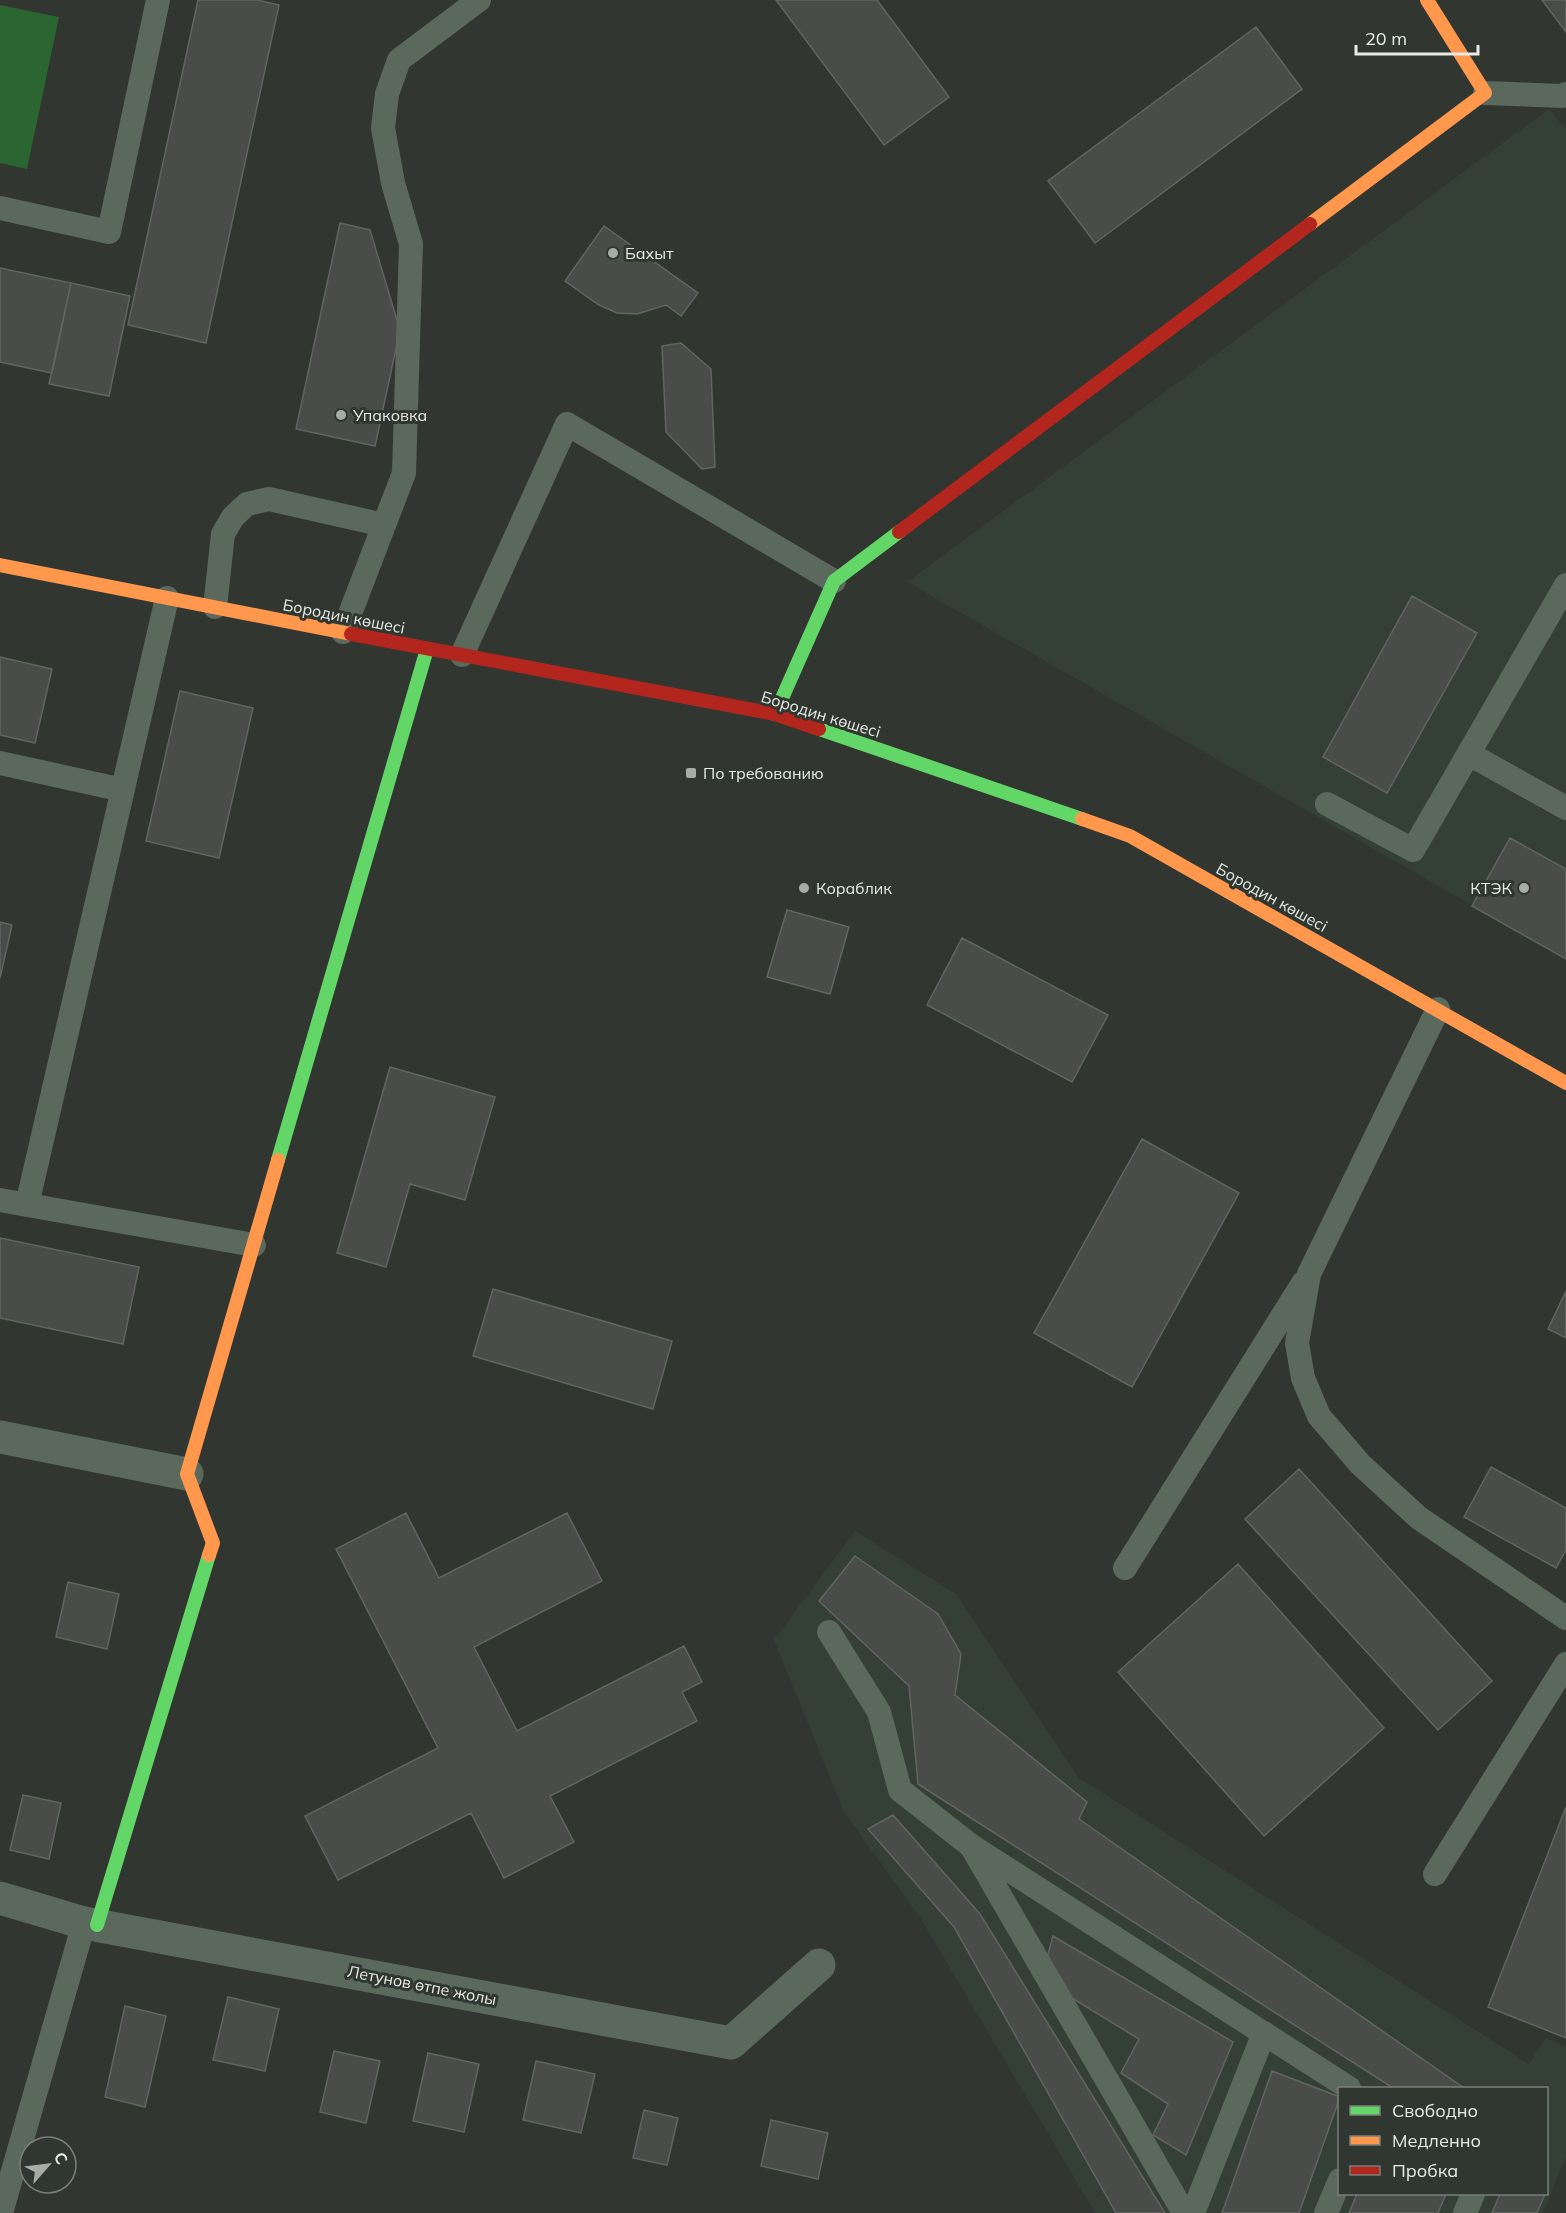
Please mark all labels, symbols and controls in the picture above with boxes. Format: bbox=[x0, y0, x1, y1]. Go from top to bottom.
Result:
scale bar bbox=[1356, 18, 1478, 56]
text: 20 m bbox=[1365, 27, 1407, 50]
place label: Бахыт bbox=[625, 243, 674, 263]
marker: Бахыт bbox=[606, 246, 620, 260]
place label: Упаковка bbox=[352, 405, 427, 425]
marker: Упаковка bbox=[334, 408, 348, 422]
street label: Бородин көшесі bbox=[281, 594, 407, 638]
street label: Бородин көшесі bbox=[759, 686, 883, 742]
place label: По требованию bbox=[703, 763, 824, 783]
marker: По требованию bbox=[684, 766, 698, 780]
street label: Бородин көшесі bbox=[1213, 858, 1331, 936]
place label: Кораблик bbox=[816, 878, 892, 898]
place label: КТЭК bbox=[1470, 878, 1512, 898]
marker: Кораблик bbox=[797, 881, 811, 895]
marker: КТЭК bbox=[1517, 881, 1531, 895]
street label: Летунов өтпе жолы bbox=[346, 1961, 498, 2009]
legend bbox=[1338, 2087, 1548, 2195]
text: Свободно bbox=[1392, 2099, 1478, 2122]
text: Медленно bbox=[1392, 2129, 1481, 2152]
north arrow bbox=[18, 2135, 78, 2195]
text: С bbox=[50, 2148, 73, 2168]
text: Пробка bbox=[1392, 2159, 1458, 2182]

